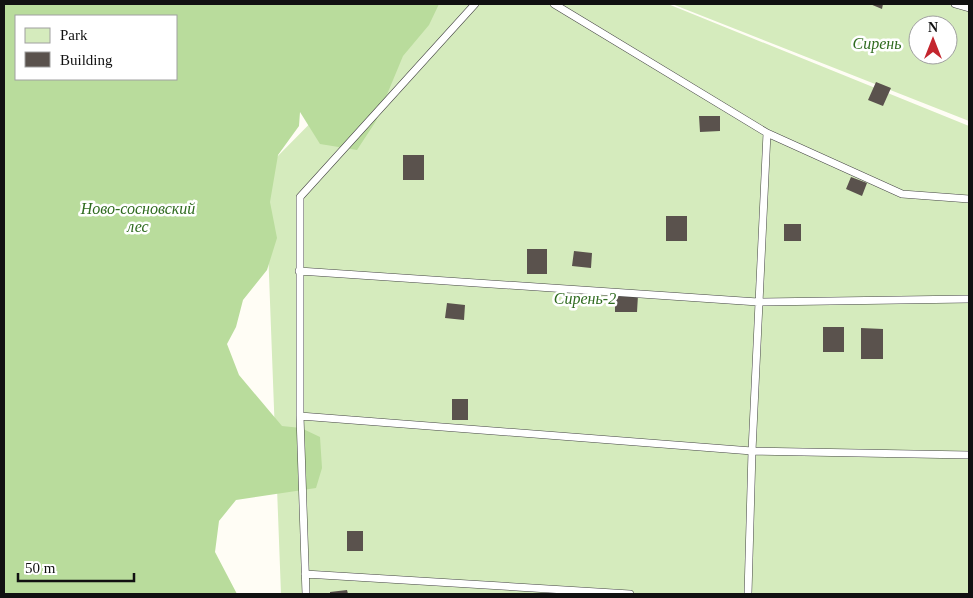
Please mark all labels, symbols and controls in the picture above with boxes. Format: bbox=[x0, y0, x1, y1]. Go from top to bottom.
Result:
legend bbox=[15, 15, 178, 80]
north arrow bbox=[908, 15, 958, 65]
text: N bbox=[928, 20, 938, 35]
text: Park bbox=[60, 27, 88, 43]
park label: Сирень bbox=[853, 35, 902, 53]
text: Building bbox=[60, 52, 113, 68]
park label: Ново-сосновский лес bbox=[80, 200, 195, 235]
park label: Сирень-2 bbox=[554, 290, 616, 308]
scale bar bbox=[18, 550, 134, 582]
text: 50 m bbox=[25, 560, 56, 576]

